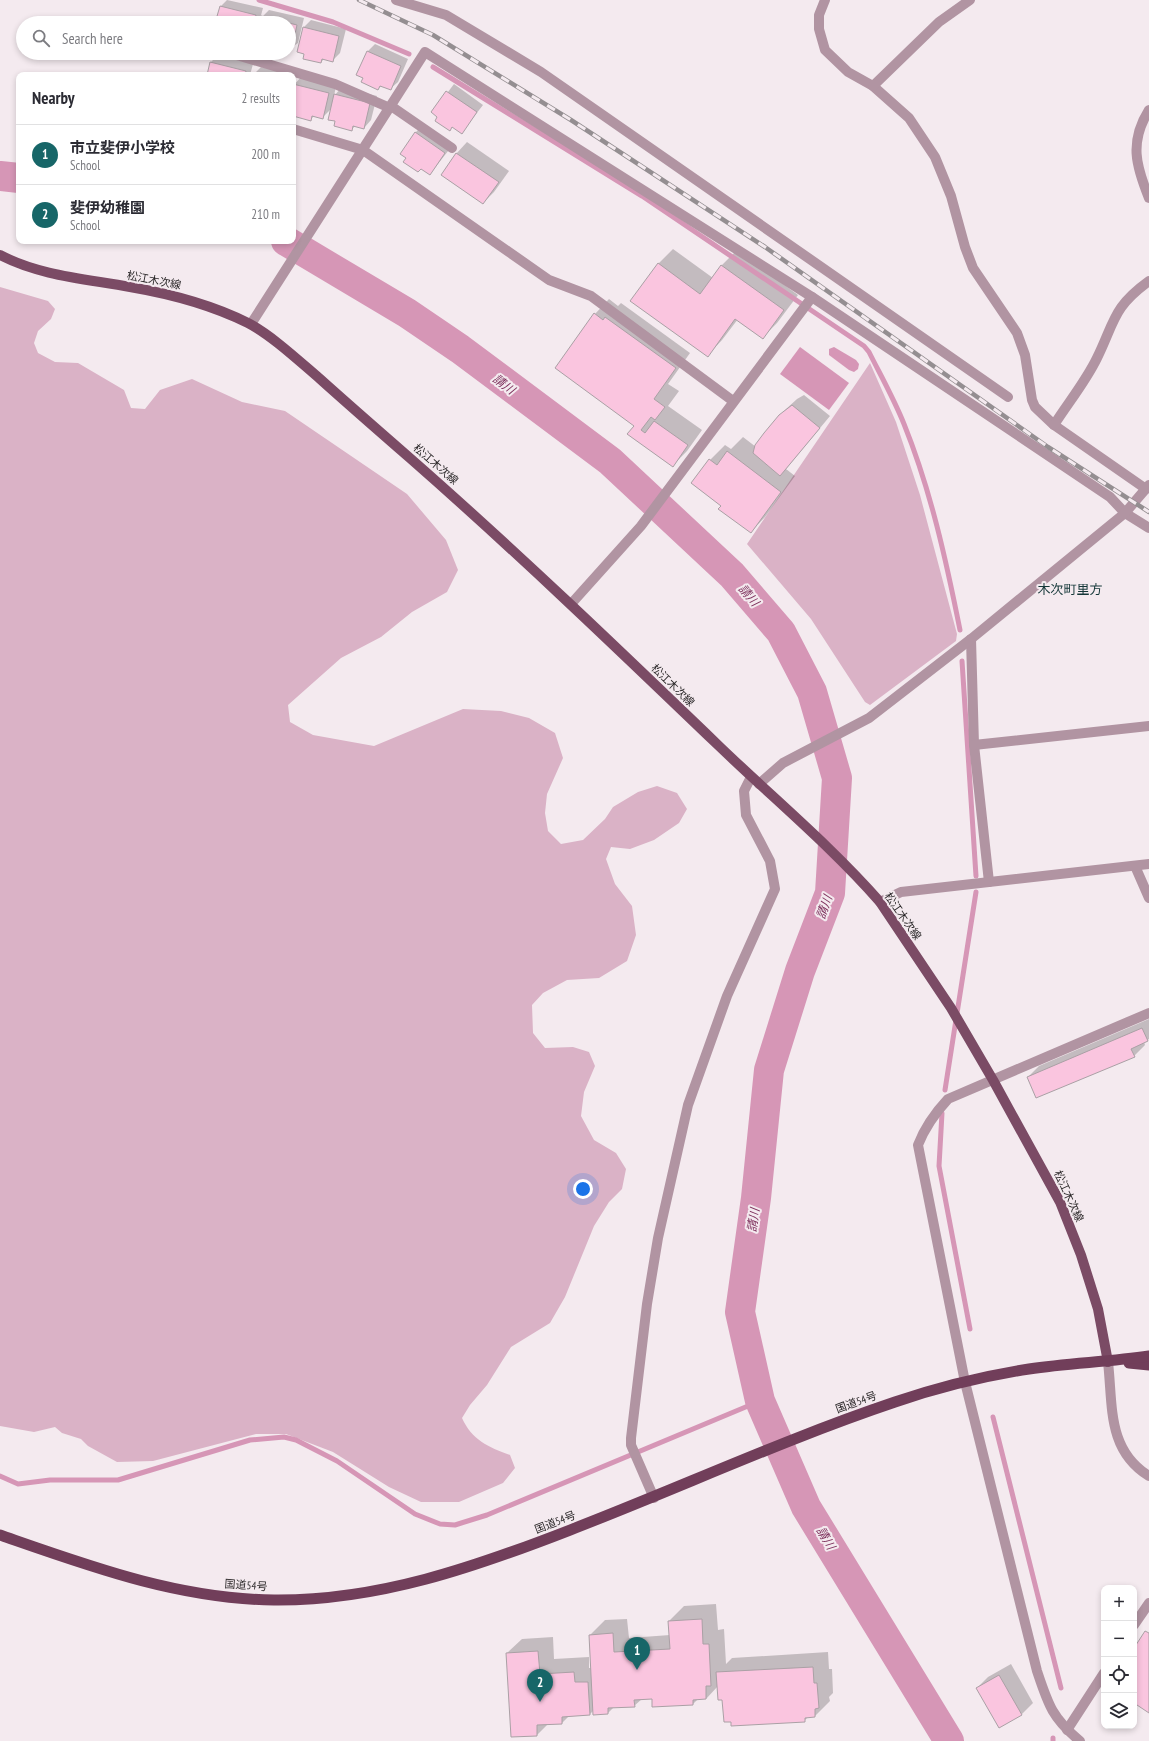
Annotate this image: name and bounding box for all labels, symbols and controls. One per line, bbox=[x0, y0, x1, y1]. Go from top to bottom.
search box bbox=[16, 16, 296, 60]
icon: search bbox=[30, 27, 52, 49]
text: Search here bbox=[62, 29, 123, 48]
text: Nearby bbox=[32, 87, 75, 109]
text: 2 results bbox=[241, 90, 280, 107]
text: 市立斐伊小学校 bbox=[70, 138, 175, 157]
text: 1 bbox=[42, 146, 48, 163]
text: 200 m bbox=[251, 146, 280, 163]
text: School bbox=[70, 157, 100, 174]
text: 斐伊幼稚園 bbox=[70, 198, 145, 217]
text: 2 bbox=[42, 206, 48, 223]
text: 210 m bbox=[251, 206, 280, 223]
text: School bbox=[70, 217, 100, 234]
street label: 松江木次線 bbox=[126, 268, 182, 292]
water label: 請川 bbox=[490, 371, 520, 398]
street label: 松江木次線 bbox=[411, 441, 461, 487]
water label: 請川 bbox=[735, 581, 764, 610]
district label: 木次町里方 bbox=[1037, 581, 1103, 598]
street label: 松江木次線 bbox=[648, 661, 698, 709]
street label: 松江木次線 bbox=[881, 889, 925, 943]
water label: 請川 bbox=[813, 891, 836, 921]
street label: 松江木次線 bbox=[1051, 1168, 1087, 1224]
your location bbox=[573, 1179, 593, 1199]
water label: 請川 bbox=[744, 1205, 762, 1233]
street label: 国道54号 bbox=[833, 1388, 879, 1416]
street label: 国道54号 bbox=[532, 1508, 578, 1536]
water label: 請川 bbox=[813, 1524, 840, 1554]
street label: 国道54号 bbox=[224, 1577, 268, 1593]
map controls bbox=[1101, 1585, 1137, 1729]
button: + bbox=[1101, 1585, 1137, 1621]
button: − bbox=[1101, 1621, 1137, 1657]
pin: 1 bbox=[624, 1637, 650, 1670]
button: locate bbox=[1101, 1657, 1137, 1693]
pin: 2 bbox=[527, 1669, 553, 1702]
button: layers bbox=[1101, 1693, 1137, 1729]

